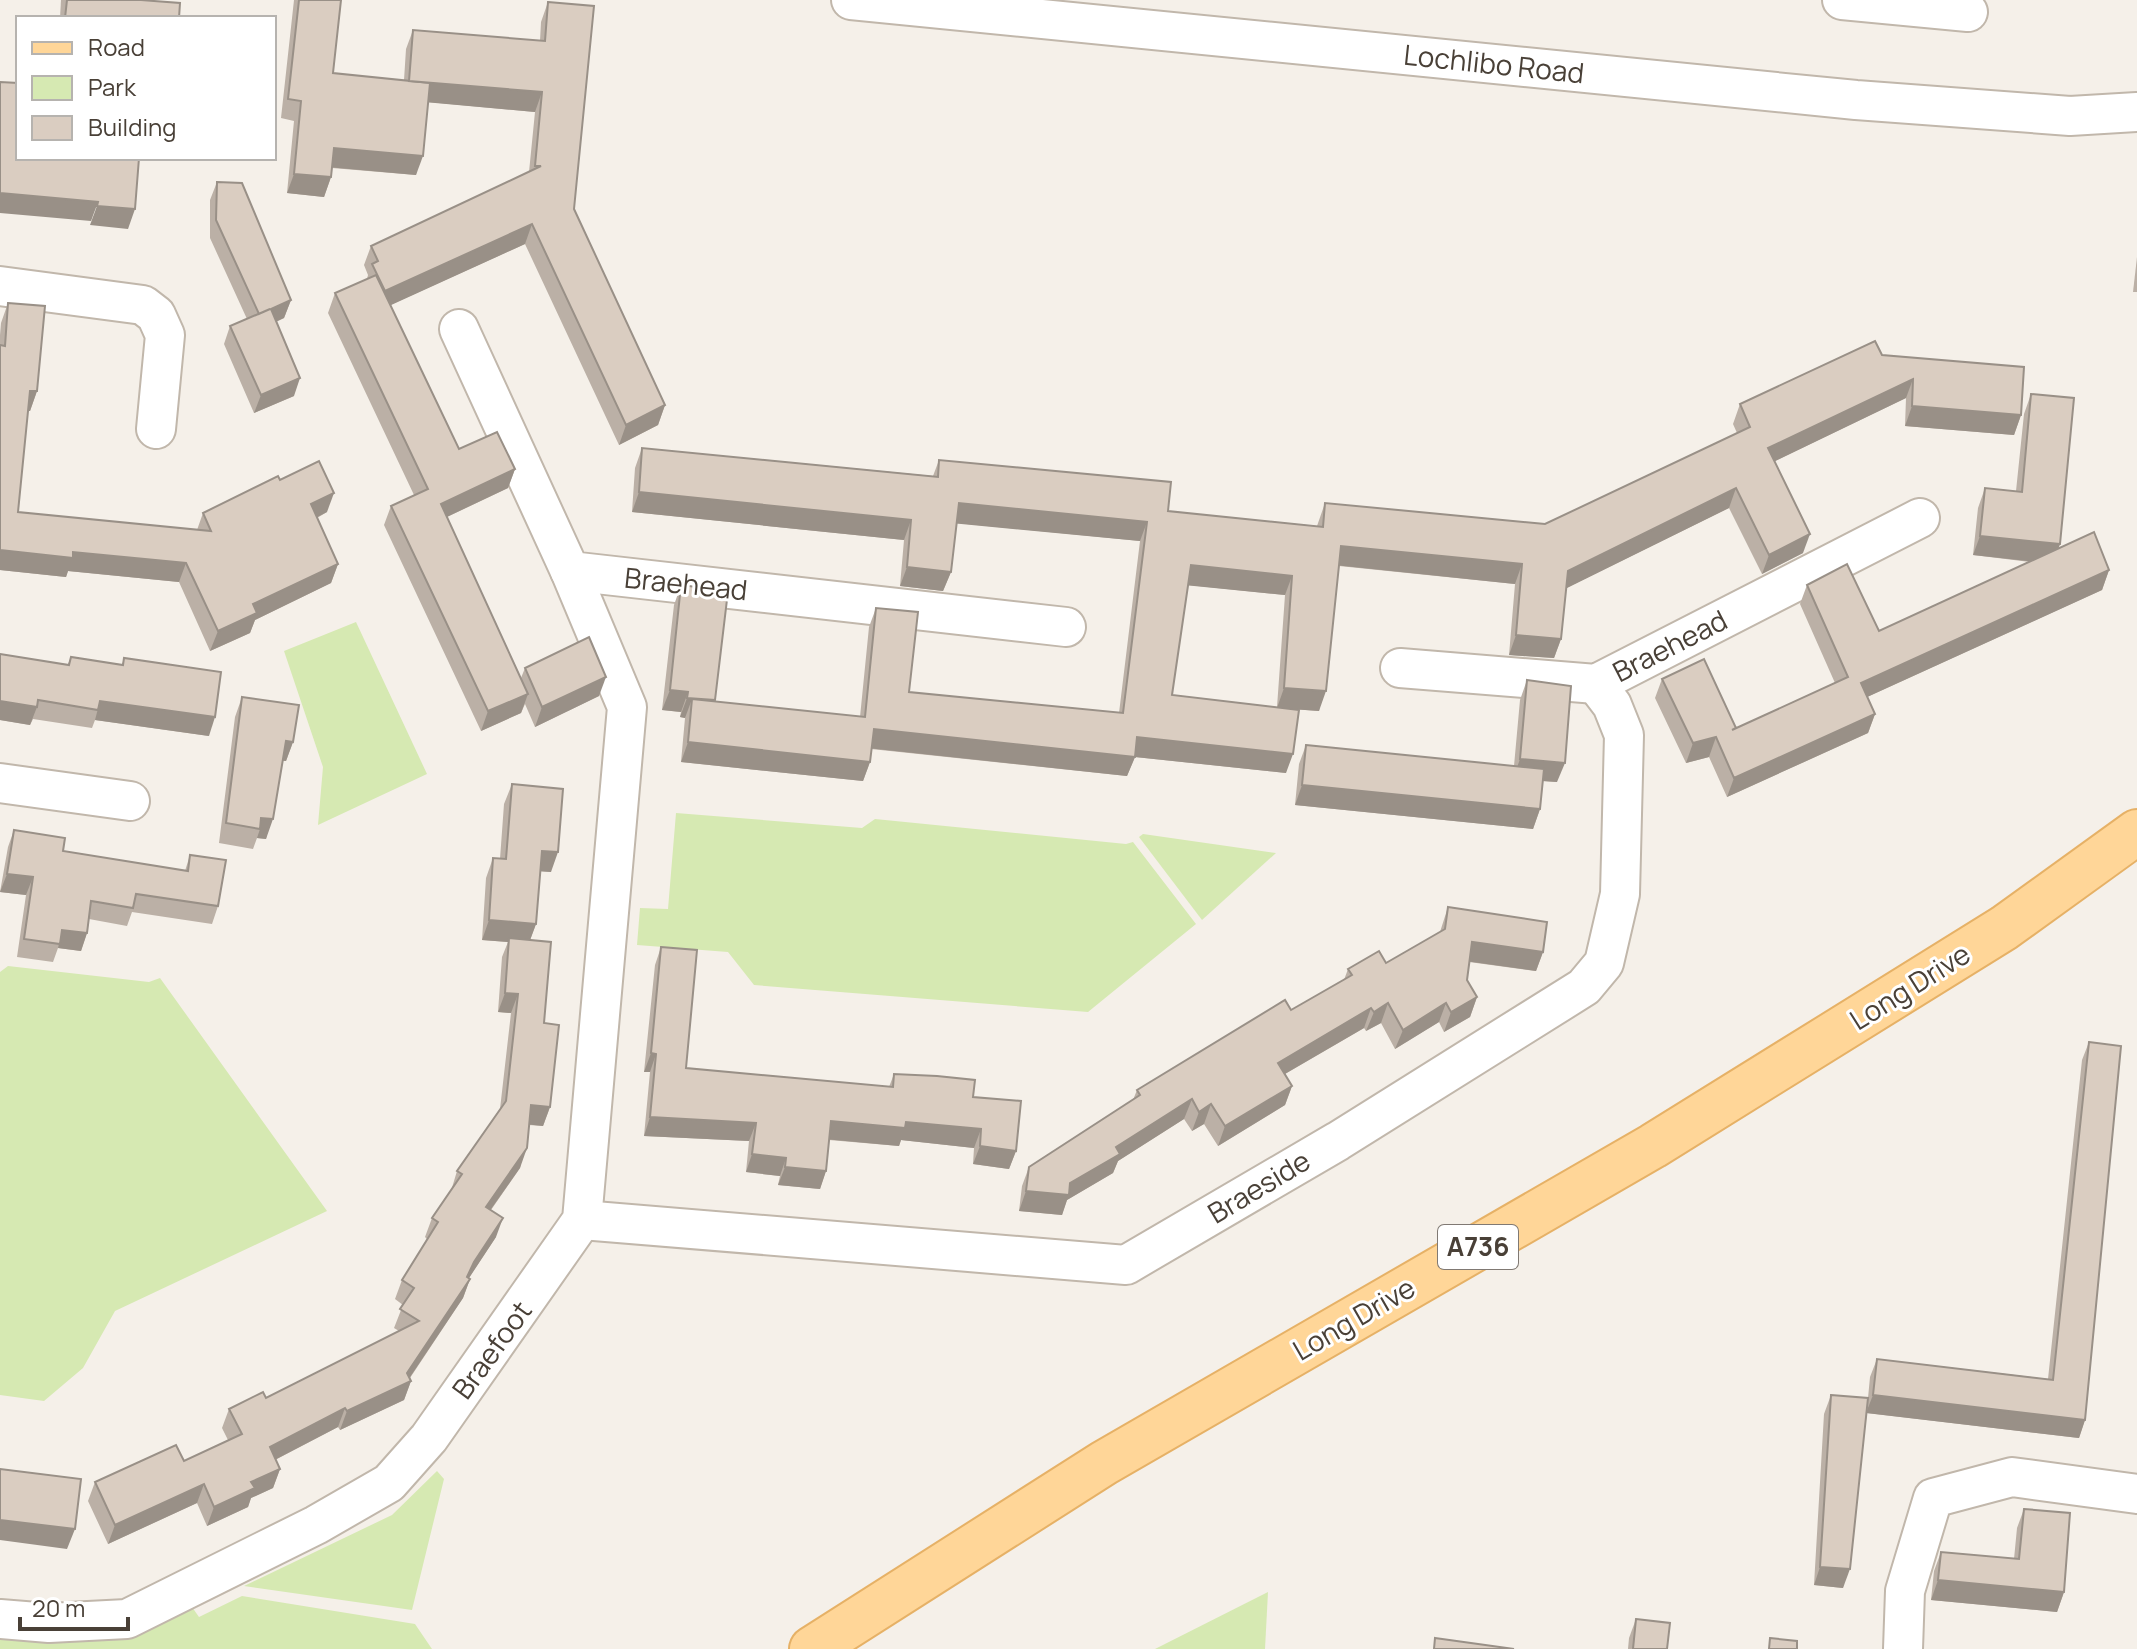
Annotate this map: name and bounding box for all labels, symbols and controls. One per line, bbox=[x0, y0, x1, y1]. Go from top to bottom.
legend bbox=[16, 16, 276, 160]
text: Road bbox=[88, 30, 145, 63]
street label: Lochlibo Road bbox=[1402, 35, 1586, 91]
text: Park bbox=[88, 70, 137, 103]
text: Building bbox=[88, 110, 176, 143]
street label: Braehead bbox=[623, 558, 749, 608]
street label: Braehead bbox=[1606, 600, 1733, 690]
street label: Long Drive bbox=[1842, 934, 1977, 1038]
street label: Braeside bbox=[1200, 1141, 1317, 1231]
road number: A736 bbox=[1438, 1225, 1518, 1269]
street label: Long Drive bbox=[1285, 1268, 1422, 1368]
street label: Braefoot bbox=[443, 1293, 540, 1406]
scale bar bbox=[20, 1581, 128, 1631]
text: 20 m bbox=[32, 1591, 85, 1624]

